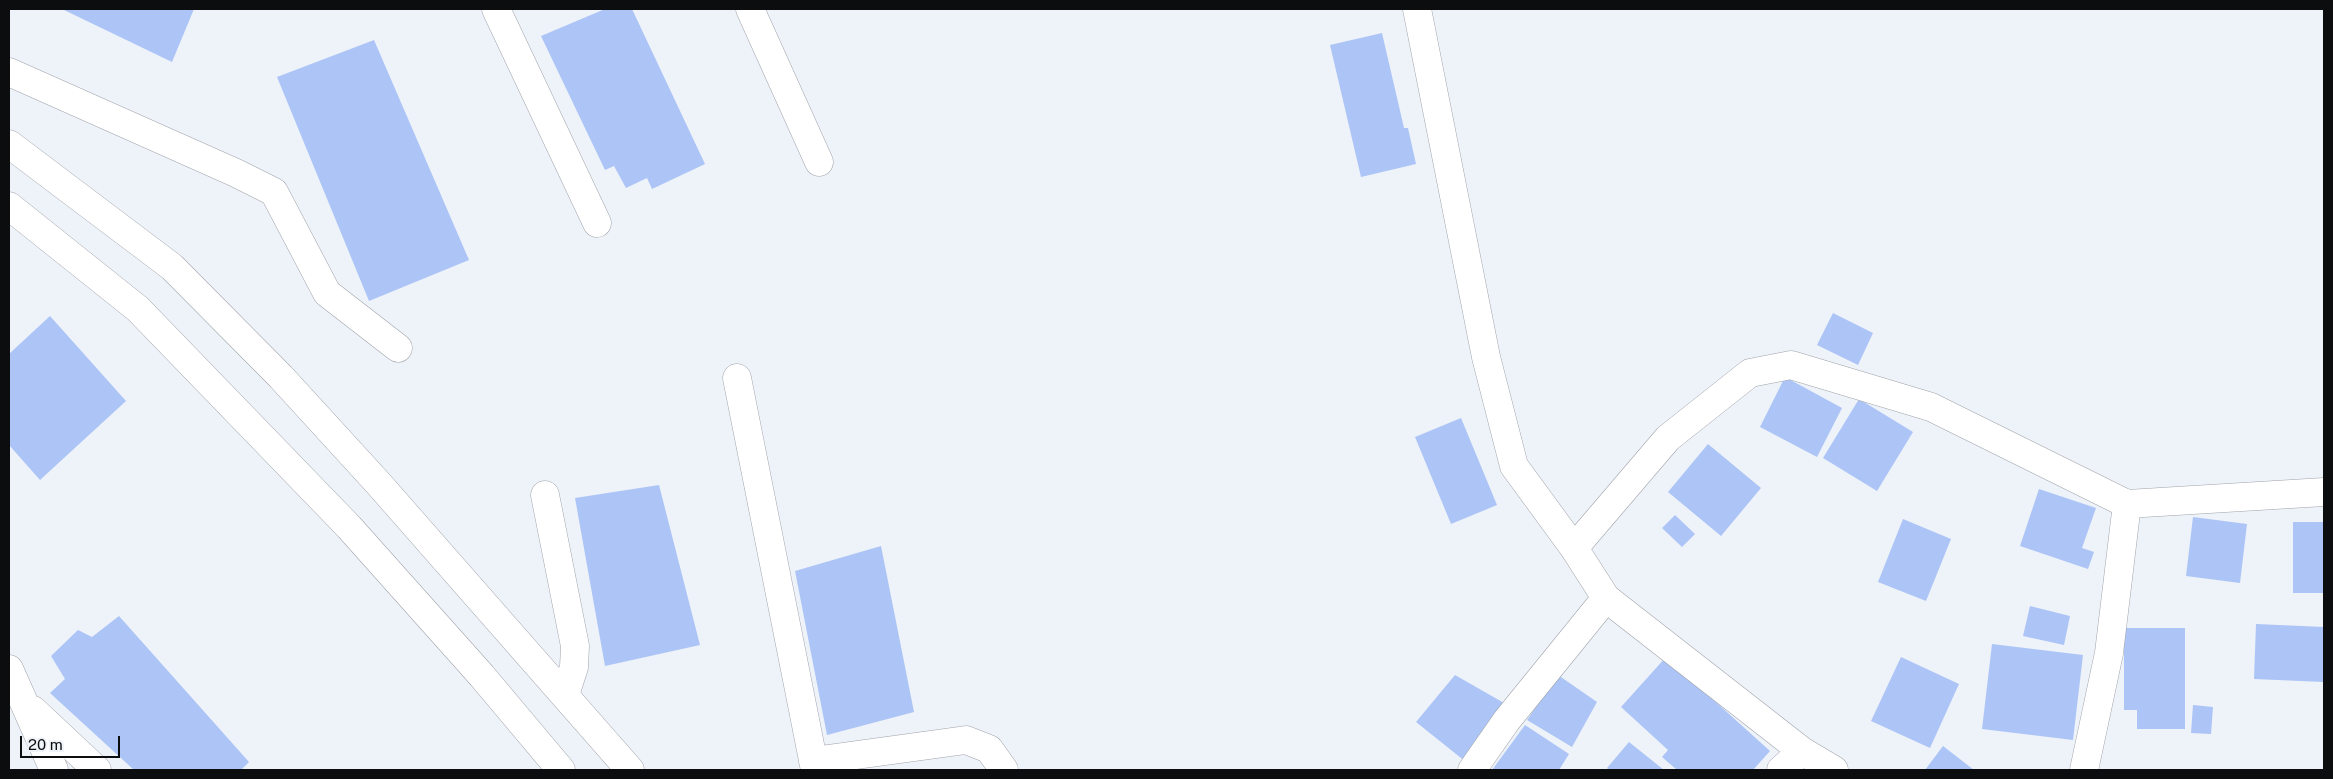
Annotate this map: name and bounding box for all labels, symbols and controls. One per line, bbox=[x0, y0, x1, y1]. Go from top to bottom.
scale bar bbox=[22, 726, 122, 758]
text: 20 m bbox=[28, 736, 63, 753]

